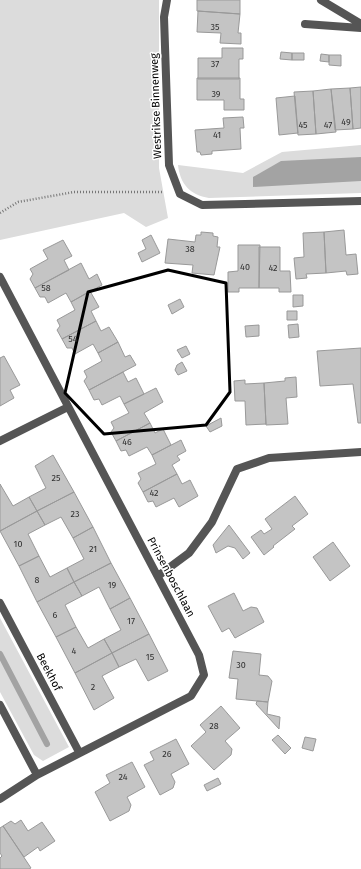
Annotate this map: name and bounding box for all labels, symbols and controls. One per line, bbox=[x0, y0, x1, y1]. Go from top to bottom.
house number: 35 bbox=[210, 22, 220, 32]
street label: Westrikse Binnenweg bbox=[148, 53, 164, 159]
house number: 37 bbox=[211, 59, 219, 69]
house number: 39 bbox=[211, 89, 221, 99]
house number: 49 bbox=[341, 117, 351, 127]
house number: 45 bbox=[298, 120, 308, 130]
house number: 47 bbox=[324, 120, 332, 130]
house number: 41 bbox=[213, 130, 221, 140]
house number: 38 bbox=[185, 244, 195, 254]
house number: 40 bbox=[240, 262, 250, 272]
house number: 42 bbox=[268, 263, 278, 273]
house number: 58 bbox=[41, 283, 51, 293]
house number: 54 bbox=[68, 334, 78, 344]
house number: 46 bbox=[122, 437, 132, 447]
house number: 25 bbox=[52, 473, 61, 483]
house number: 42 bbox=[149, 488, 159, 498]
house number: 23 bbox=[71, 509, 79, 519]
street label: Prinsenboschlaan bbox=[144, 535, 198, 619]
house number: 10 bbox=[14, 539, 22, 549]
house number: 21 bbox=[89, 544, 97, 554]
house number: 8 bbox=[35, 575, 40, 585]
house number: 19 bbox=[108, 580, 117, 590]
house number: 6 bbox=[53, 610, 58, 620]
house number: 17 bbox=[127, 616, 135, 626]
house number: 4 bbox=[72, 646, 77, 656]
street label: Beekhof bbox=[34, 651, 65, 694]
house number: 15 bbox=[146, 652, 155, 662]
house number: 30 bbox=[236, 660, 246, 670]
house number: 2 bbox=[91, 682, 95, 692]
house number: 28 bbox=[209, 721, 219, 731]
house number: 26 bbox=[162, 749, 172, 759]
house number: 24 bbox=[118, 772, 128, 782]

